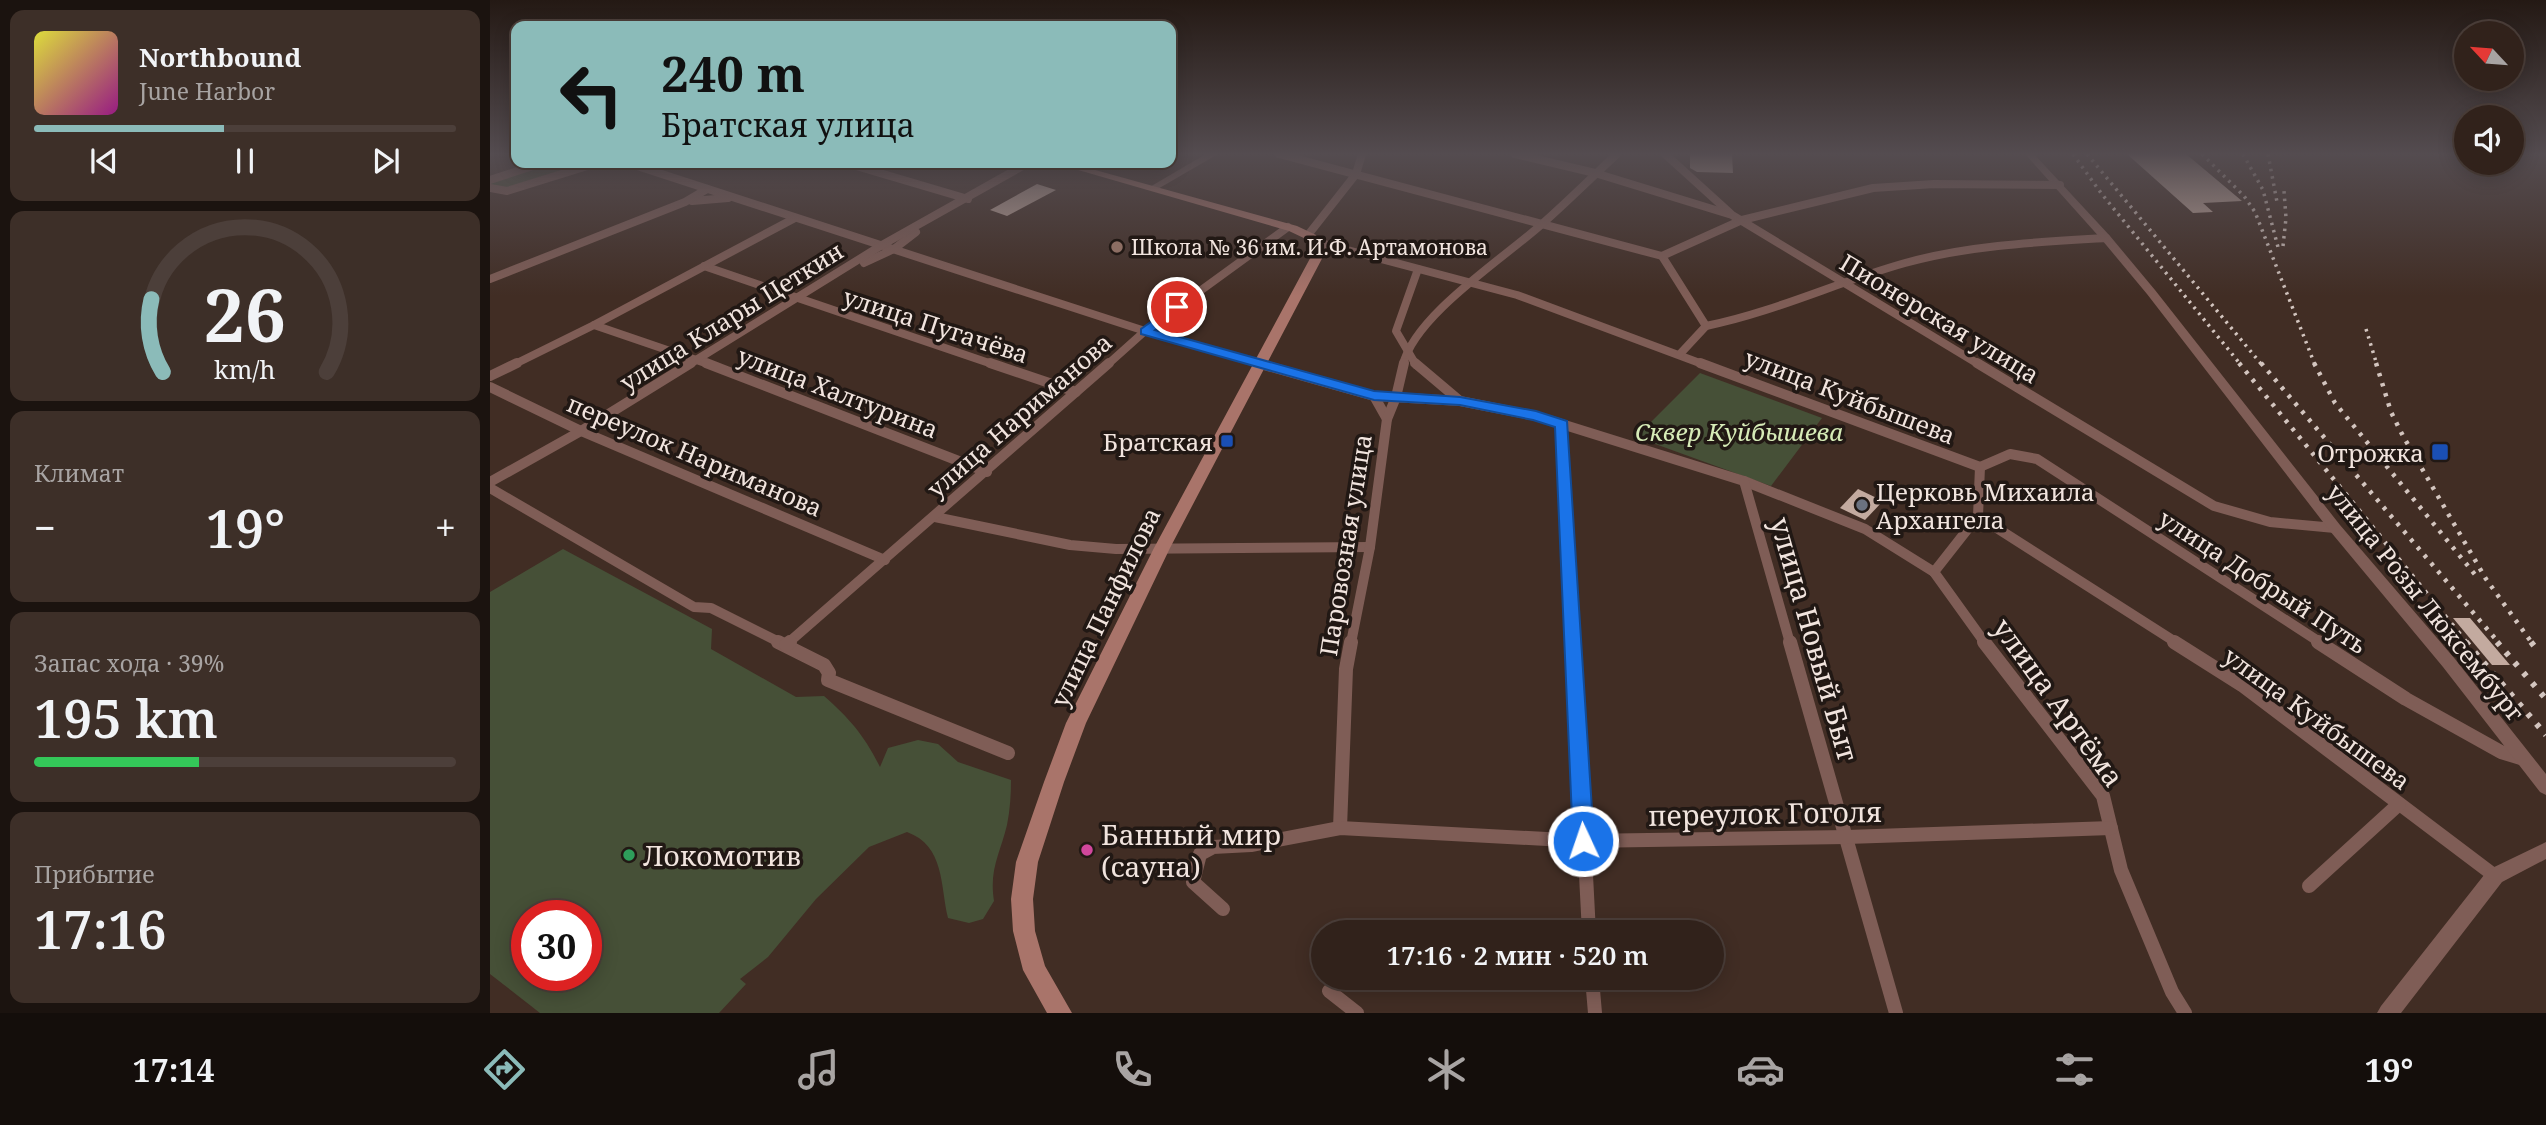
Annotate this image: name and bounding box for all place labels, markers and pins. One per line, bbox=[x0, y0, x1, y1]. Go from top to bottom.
place label: Школа № 36 им. И.Ф. Артамонова bbox=[1131, 233, 1488, 261]
marker: Школа № 36 им. И.Ф. Артамонова bbox=[1109, 239, 1125, 255]
pin bbox=[1147, 277, 1207, 337]
place label: Братская bbox=[1103, 425, 1213, 458]
marker: Братская bbox=[1219, 433, 1235, 449]
place label: Отрожка bbox=[2317, 436, 2424, 469]
marker: Отрожка bbox=[2430, 442, 2450, 462]
place label: Церковь Михаила Архангела bbox=[1876, 475, 2095, 536]
marker: Церковь Михаила Архангела bbox=[1854, 497, 1870, 513]
place label: Банный мир (сауна) bbox=[1101, 815, 1281, 885]
place label: Локомотив bbox=[643, 836, 801, 874]
marker: Банный мир (сауна) bbox=[1079, 842, 1095, 858]
marker: Локомотив bbox=[621, 847, 637, 863]

